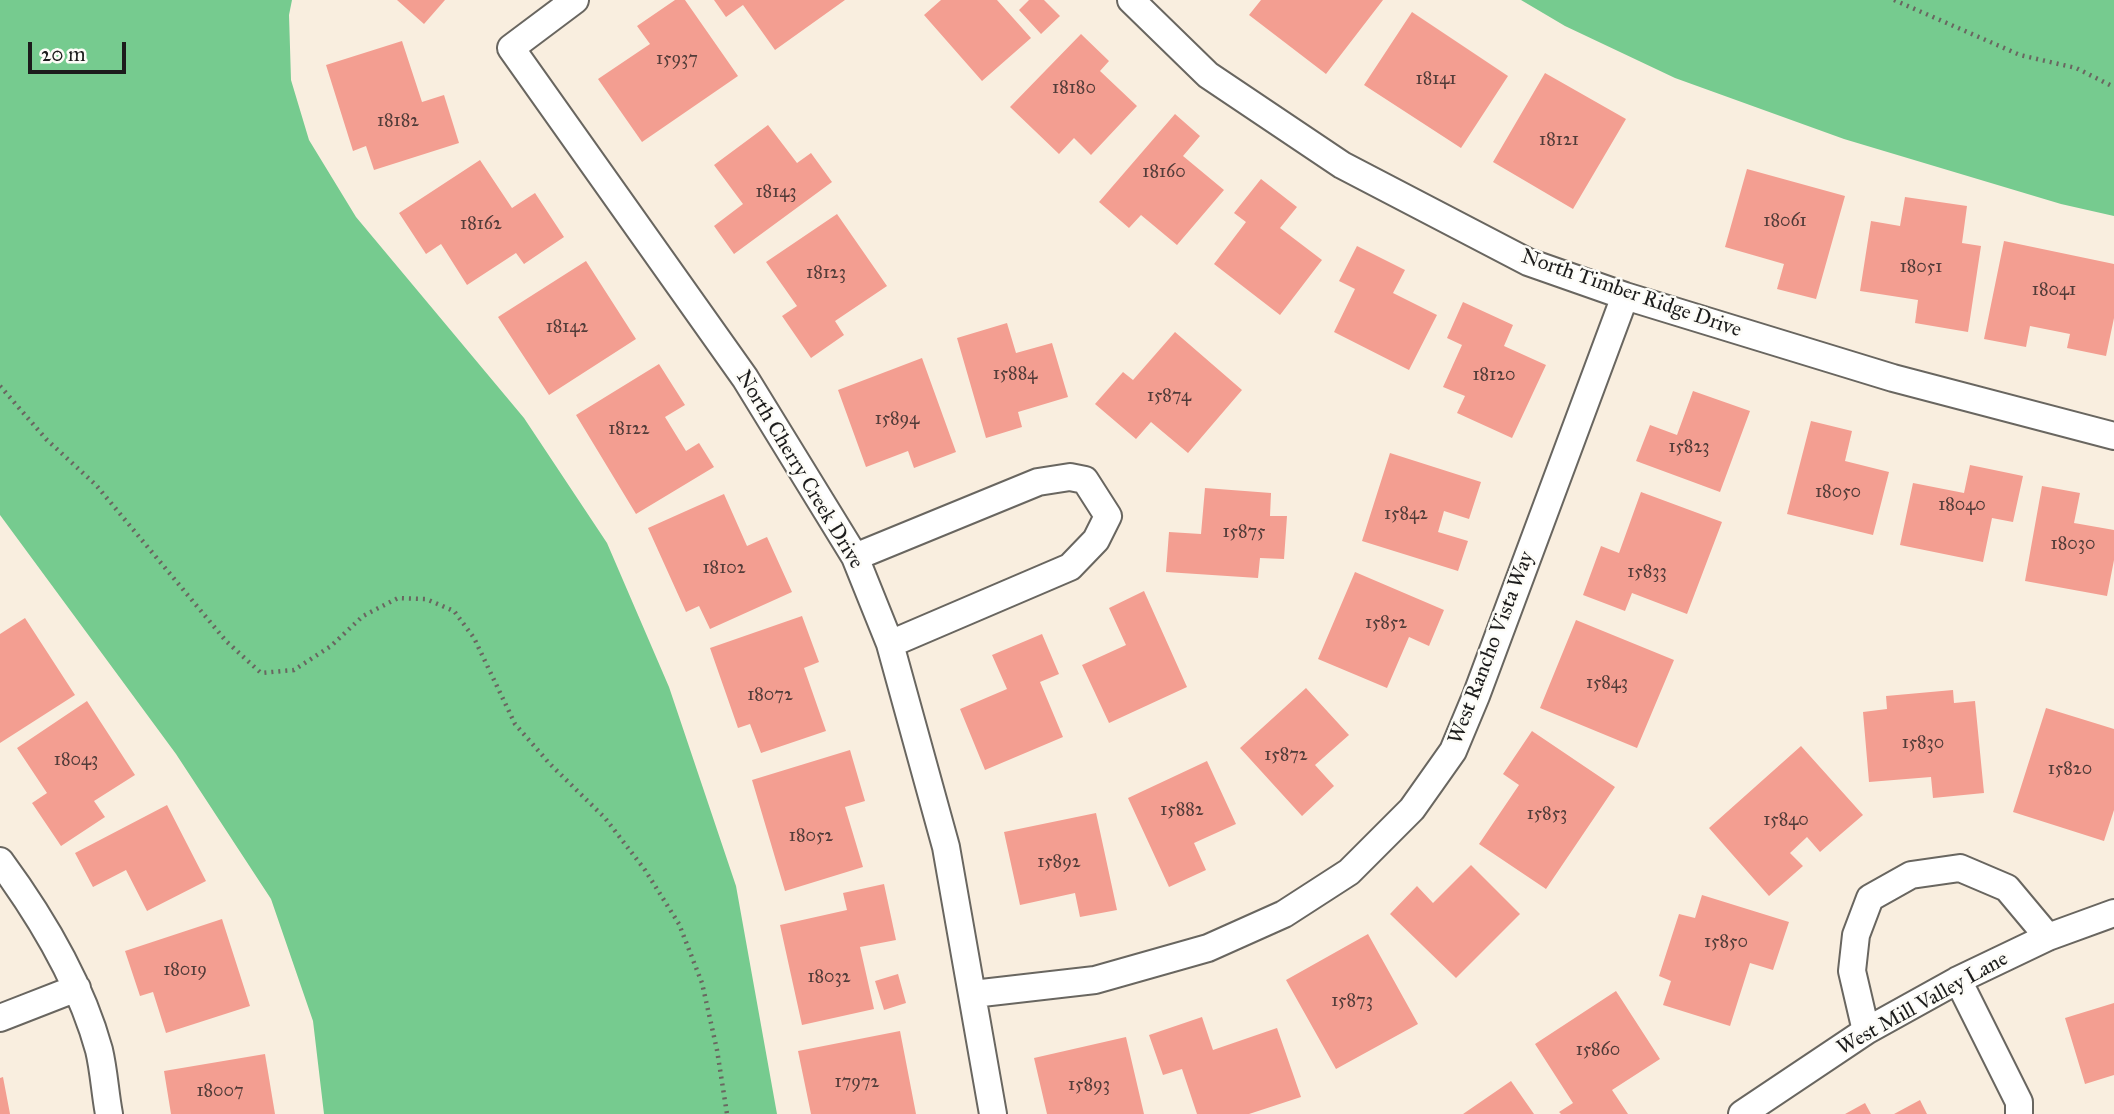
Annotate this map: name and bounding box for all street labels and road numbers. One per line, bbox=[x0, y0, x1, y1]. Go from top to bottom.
street label: North Timber Ridge Drive bbox=[1518, 244, 1744, 344]
street label: North Cherry Creek Drive bbox=[730, 366, 868, 574]
street label: West Rancho Vista Way bbox=[1444, 548, 1540, 748]
street label: West Mill Valley Lane bbox=[1833, 947, 2013, 1061]

